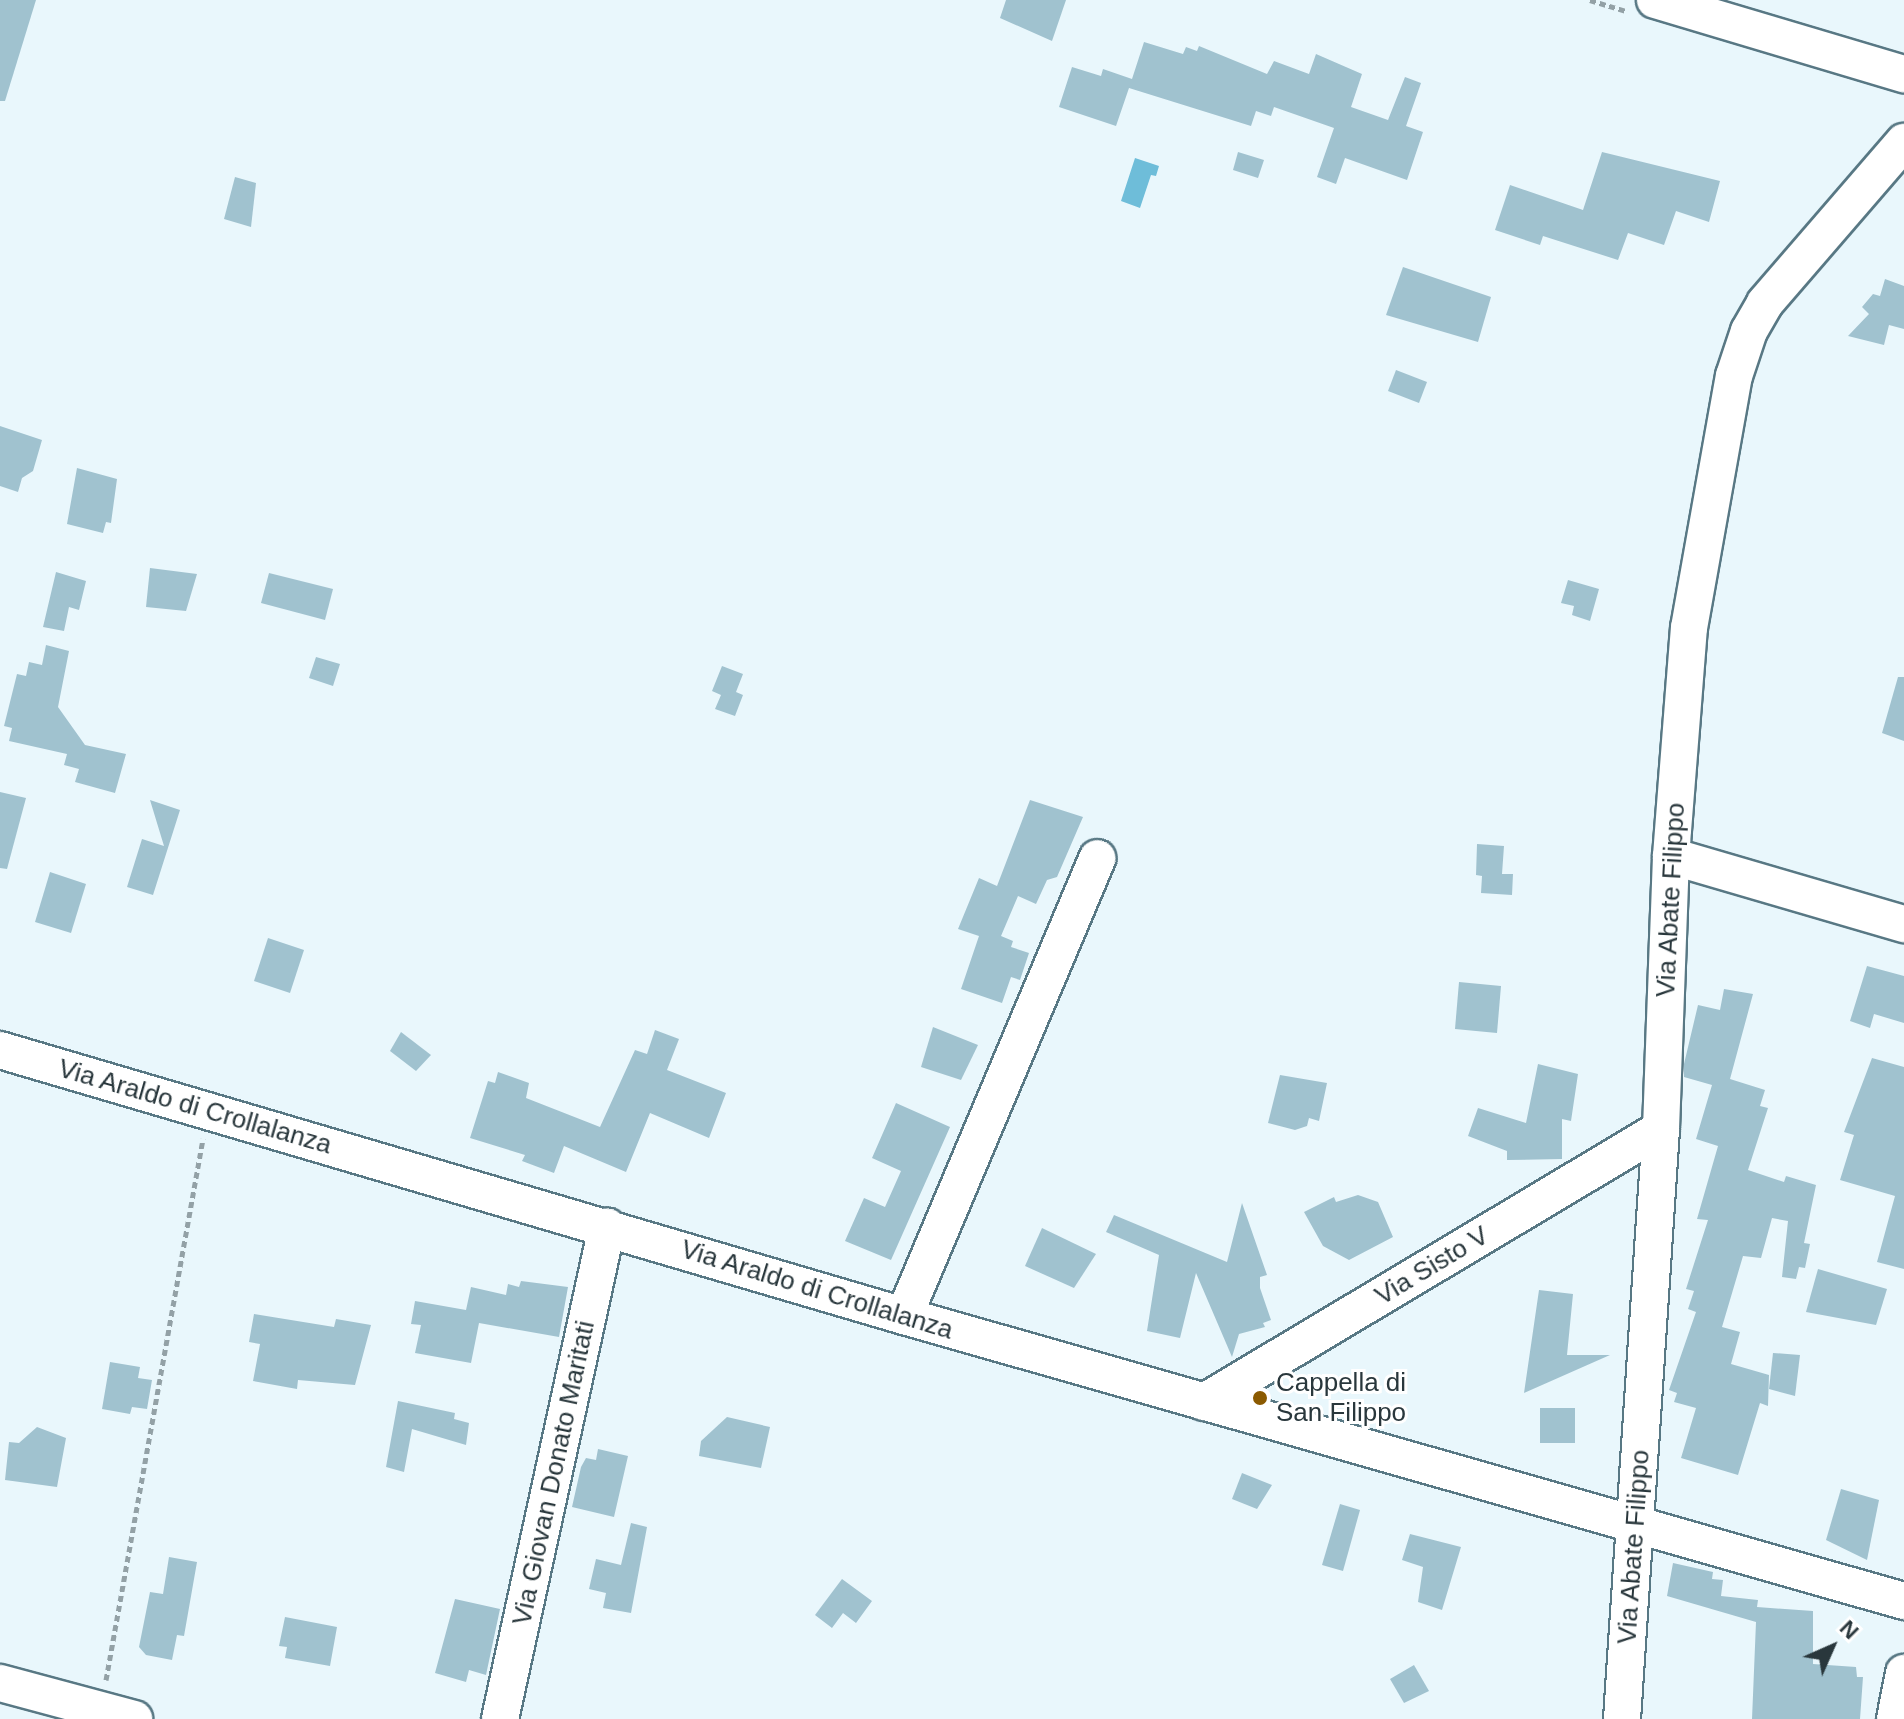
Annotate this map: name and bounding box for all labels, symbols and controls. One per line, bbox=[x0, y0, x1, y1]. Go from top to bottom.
street label: Via Abate Filippo bbox=[1650, 801, 1692, 999]
street label: Via Araldo di Crollalanza bbox=[54, 1053, 336, 1161]
street label: Via Sisto V bbox=[1370, 1220, 1494, 1312]
street label: Via Araldo di Crollalanza bbox=[677, 1234, 957, 1346]
street label: Via Giovan Donato Maritati bbox=[506, 1318, 602, 1628]
place label: Cappella di San Filippo bbox=[1276, 1367, 1406, 1428]
marker: Cappella di San Filippo bbox=[1251, 1389, 1269, 1407]
street label: Via Abate Filippo bbox=[1612, 1448, 1656, 1646]
north arrow bbox=[1792, 1607, 1872, 1687]
text: N bbox=[1835, 1615, 1864, 1644]

